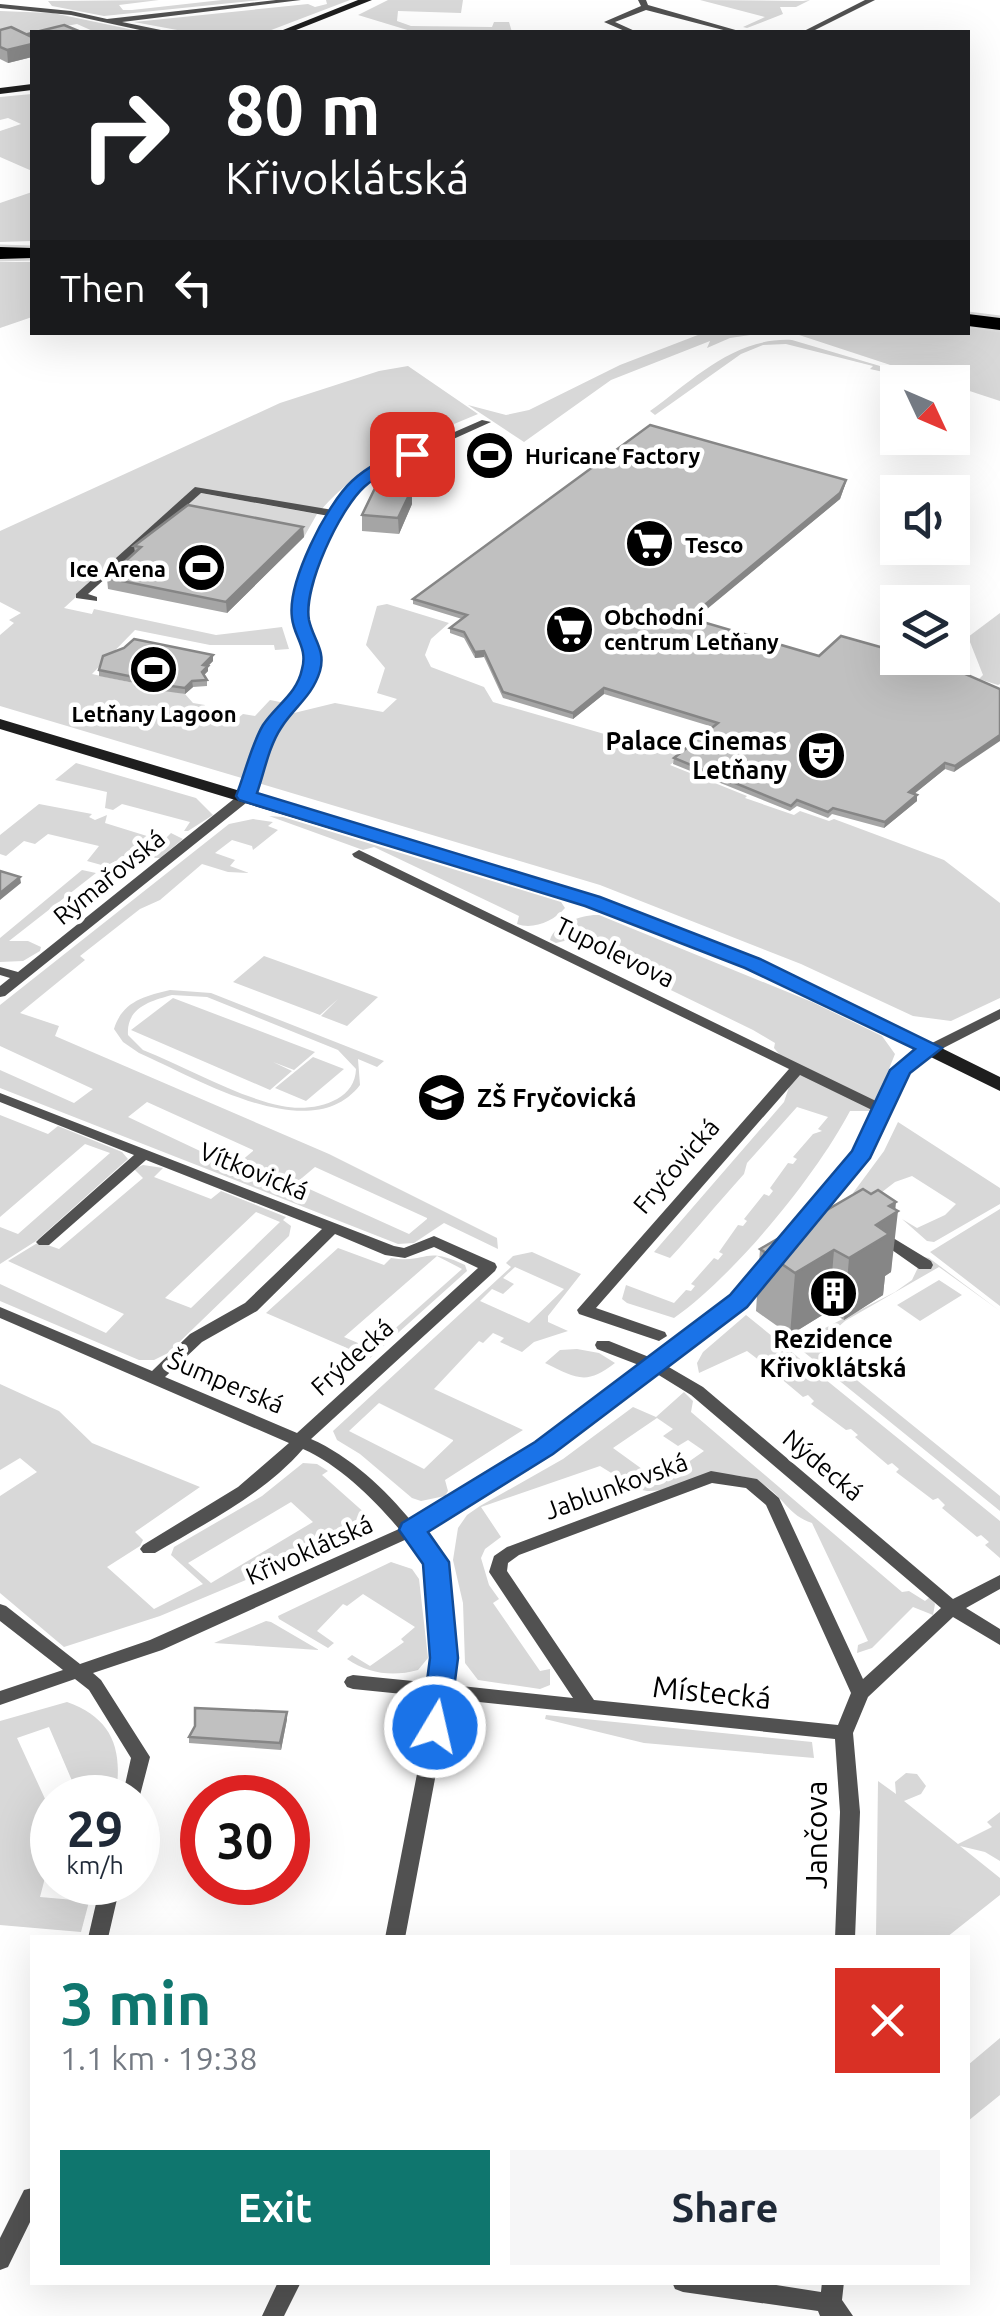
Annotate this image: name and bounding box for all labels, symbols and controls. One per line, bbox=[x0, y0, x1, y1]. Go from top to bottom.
icon: right bbox=[60, 70, 190, 200]
text: 80 m bbox=[225, 70, 381, 148]
text: Křivoklátská bbox=[225, 152, 469, 203]
icon: left bbox=[166, 260, 221, 315]
text: Then bbox=[60, 267, 146, 309]
north arrow bbox=[880, 365, 970, 455]
map controls bbox=[880, 365, 970, 675]
pin bbox=[370, 412, 455, 497]
icon: arrive bbox=[385, 427, 440, 482]
sports icon: Huricane Factory bbox=[464, 429, 516, 481]
place label: Huricane Factory bbox=[525, 443, 701, 468]
button: sound bbox=[880, 475, 970, 565]
supermarket icon: Tesco bbox=[624, 518, 676, 570]
place label: Tesco bbox=[685, 532, 743, 557]
sports icon: Ice Arena bbox=[175, 542, 227, 594]
place label: Ice Arena bbox=[69, 556, 166, 581]
button: layers bbox=[880, 585, 970, 675]
supermarket icon: Obchodní centrum Letňany bbox=[543, 603, 595, 655]
place label: Obchodní centrum Letňany bbox=[604, 604, 779, 654]
sports icon: Letňany Lagoon bbox=[128, 643, 180, 695]
place label: Letňany Lagoon bbox=[71, 701, 237, 726]
place label: Palace Cinemas Letňany bbox=[606, 727, 787, 784]
theatre icon: Palace Cinemas Letňany bbox=[796, 729, 848, 781]
street label: Rýmařovská bbox=[48, 824, 170, 930]
street label: Tupolevova bbox=[551, 911, 679, 993]
school or university icon: ZŠ Fryčovická bbox=[416, 1072, 468, 1124]
place label: ZŠ Fryčovická bbox=[477, 1082, 636, 1112]
street label: Fryčovická bbox=[627, 1113, 725, 1219]
street label: Vítkovická bbox=[196, 1137, 312, 1205]
building icon: Rezidence Křivoklátská bbox=[807, 1267, 859, 1319]
street label: Frýdecká bbox=[305, 1313, 399, 1401]
place label: Rezidence Křivoklátská bbox=[759, 1325, 907, 1382]
street label: Šumperská bbox=[164, 1345, 288, 1419]
street label: Nýdecká bbox=[777, 1424, 869, 1506]
street label: Jablunkovská bbox=[541, 1447, 691, 1525]
street label: Křivoklátská bbox=[241, 1510, 377, 1590]
street label: Místecká bbox=[651, 1669, 773, 1715]
position arrow bbox=[383, 1675, 487, 1779]
speed limit sign: 30 bbox=[180, 1775, 310, 1905]
street label: Jančova bbox=[799, 1781, 833, 1889]
text: 29 bbox=[67, 1800, 123, 1856]
text: km/h bbox=[66, 1851, 124, 1879]
button: close bbox=[835, 1968, 940, 2073]
text: 3 min bbox=[60, 1969, 212, 2036]
text: 1.1 km · 19:38 bbox=[60, 2040, 258, 2076]
button: Exit bbox=[60, 2150, 490, 2265]
button: Share bbox=[510, 2150, 940, 2265]

